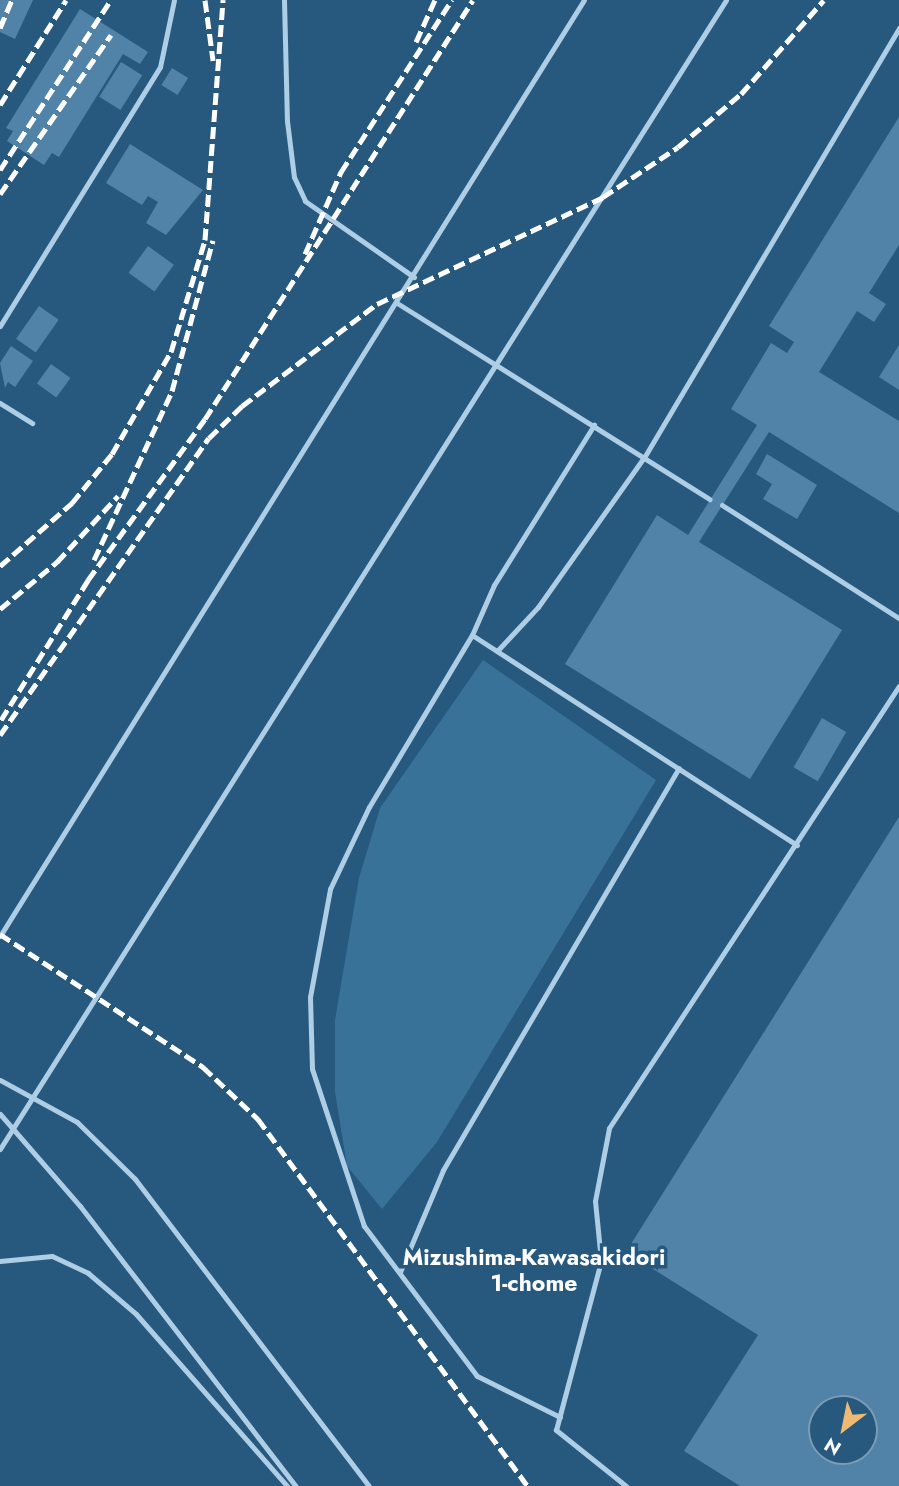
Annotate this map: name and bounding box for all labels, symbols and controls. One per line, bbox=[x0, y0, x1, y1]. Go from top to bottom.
district label: Mizushima-Kawasakidori 1-chome bbox=[403, 1243, 665, 1297]
north arrow bbox=[808, 1395, 878, 1465]
text: N bbox=[819, 1431, 846, 1462]

